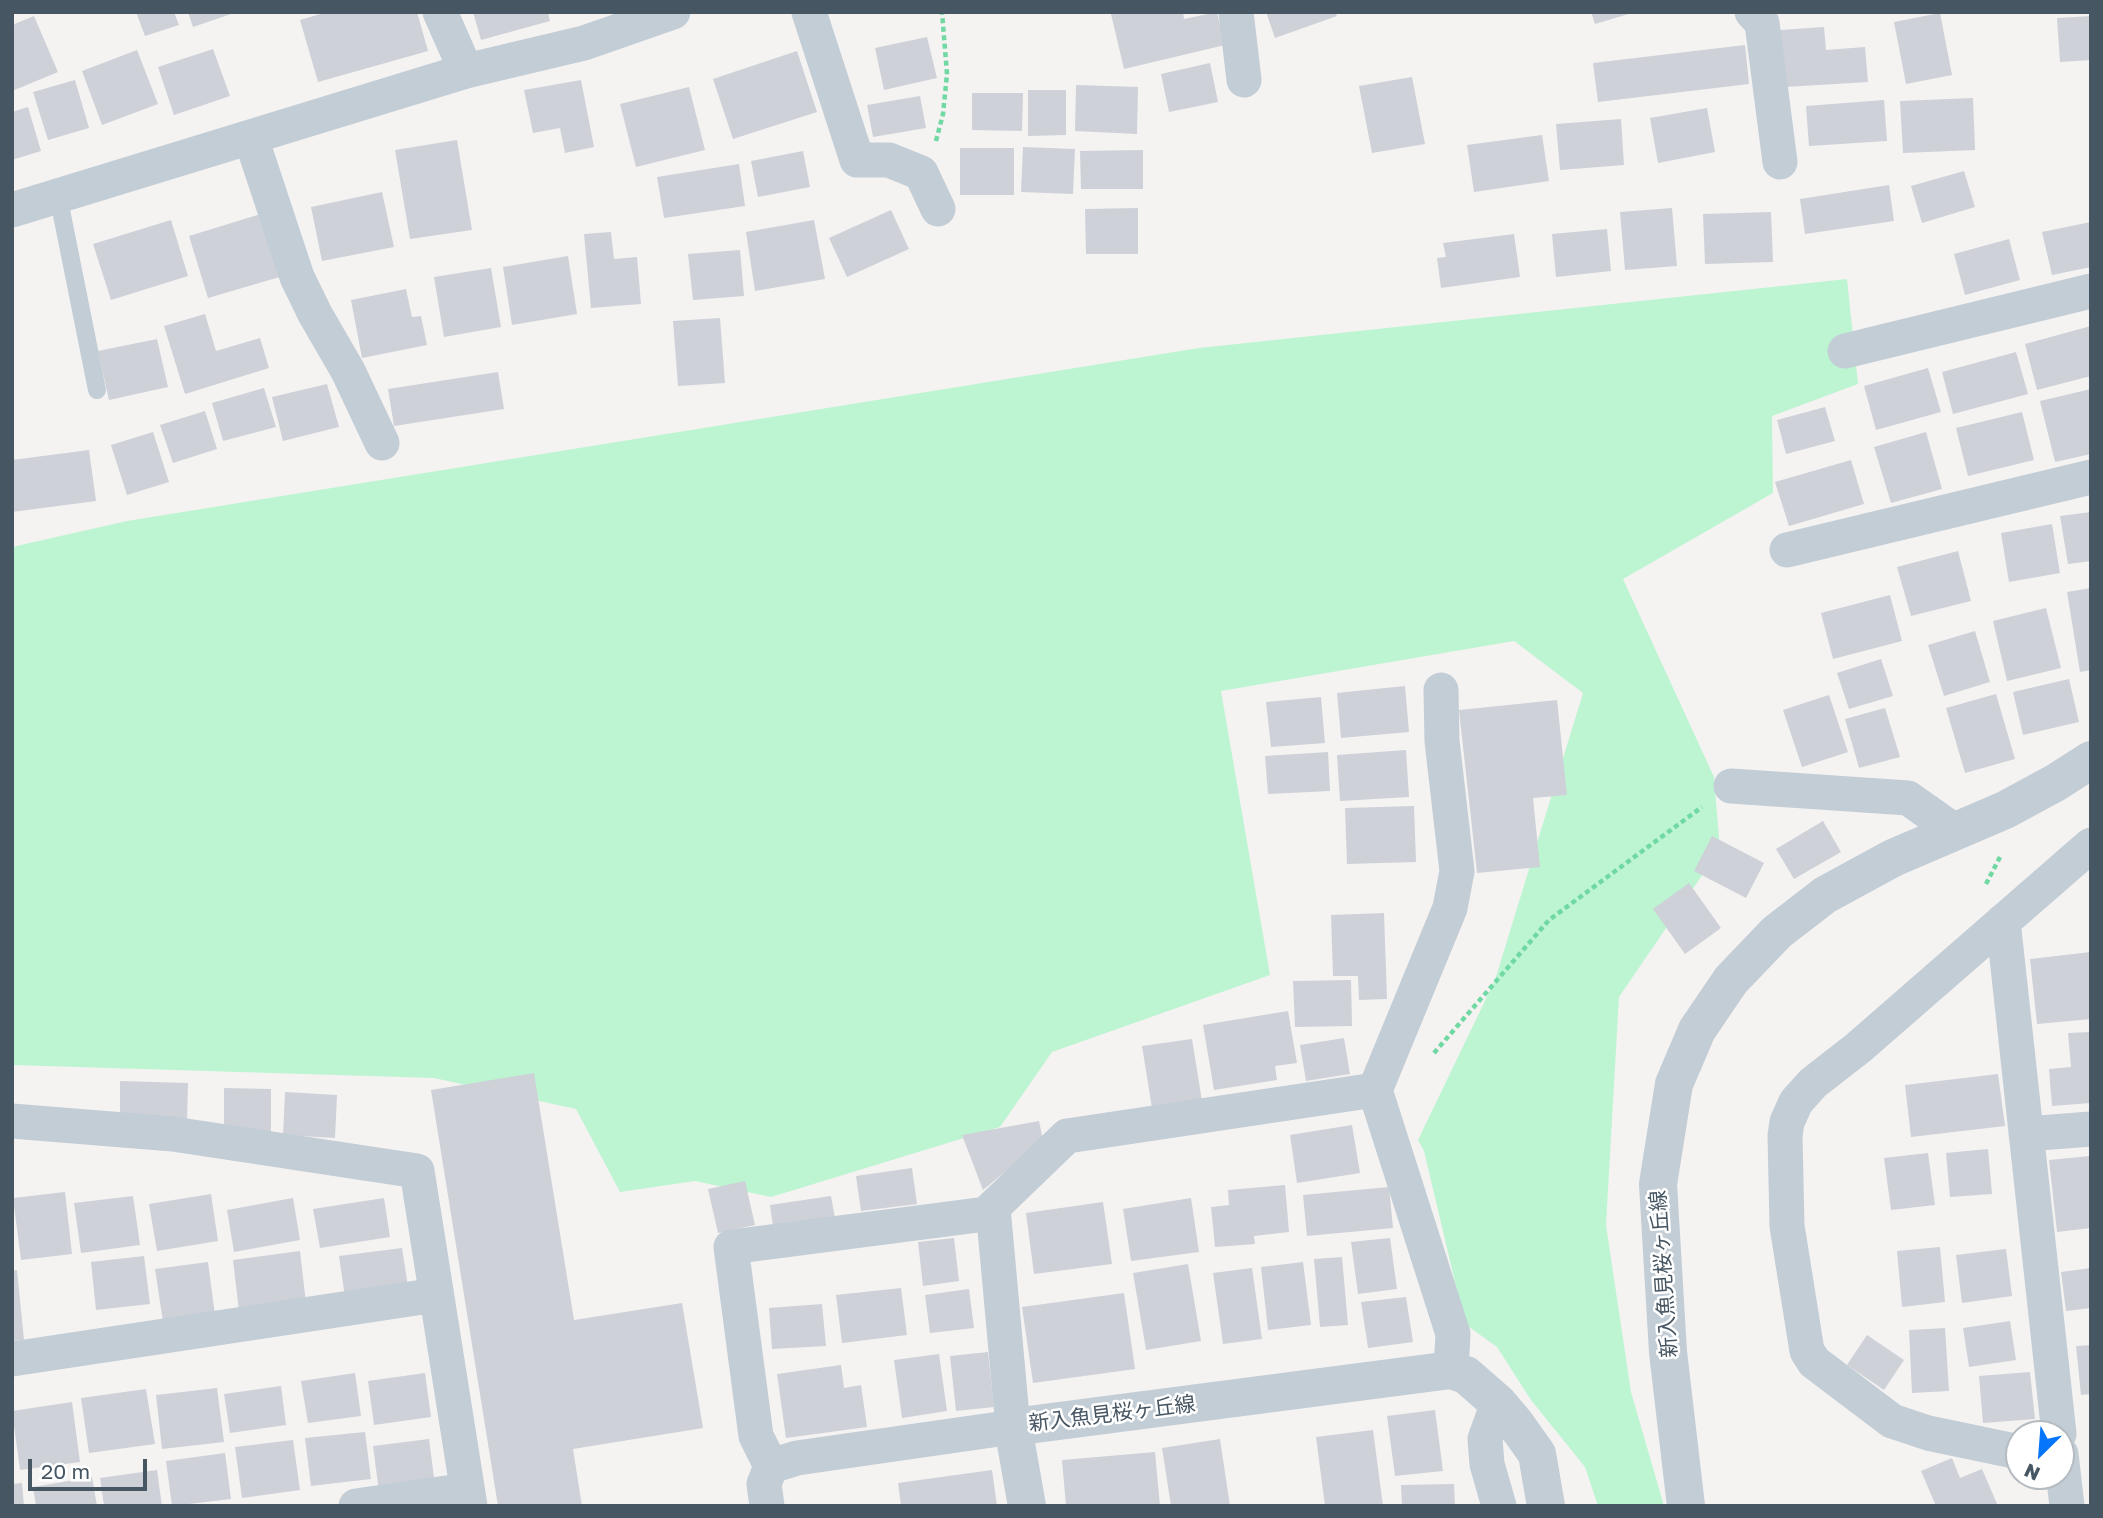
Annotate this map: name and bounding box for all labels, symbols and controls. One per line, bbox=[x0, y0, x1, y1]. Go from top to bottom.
street label: 新入魚見桜ヶ丘線 bbox=[1646, 1189, 1682, 1359]
street label: 新入魚見桜ヶ丘線 bbox=[1027, 1391, 1197, 1437]
north arrow bbox=[2005, 1420, 2075, 1490]
scale bar bbox=[32, 1444, 150, 1488]
text: 20 m bbox=[41, 1458, 90, 1484]
text: N bbox=[2020, 1459, 2043, 1486]

